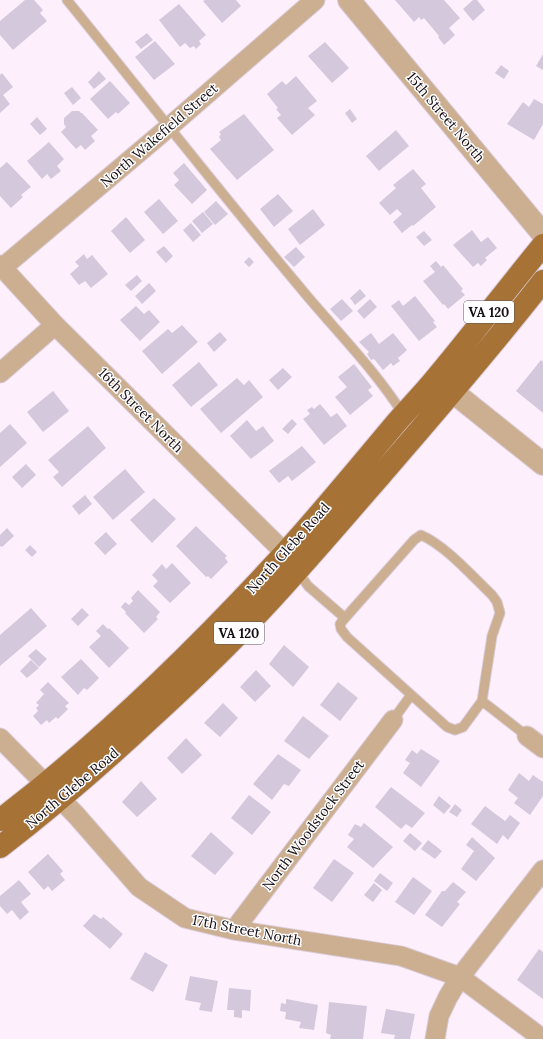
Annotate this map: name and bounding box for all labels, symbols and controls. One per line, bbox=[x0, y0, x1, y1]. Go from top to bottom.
street label: 15th Street North bbox=[403, 68, 489, 166]
street label: North Wakefield Street bbox=[97, 79, 222, 191]
road number: VA 120 bbox=[464, 301, 514, 323]
street label: 16th Street North bbox=[95, 364, 187, 456]
street label: North Glebe Road bbox=[242, 499, 334, 597]
road number: VA 120 bbox=[214, 622, 264, 644]
street label: North Glebe Road bbox=[22, 744, 122, 832]
street label: North Woodstock Street bbox=[258, 756, 368, 894]
street label: 17th Street North bbox=[191, 911, 303, 949]

